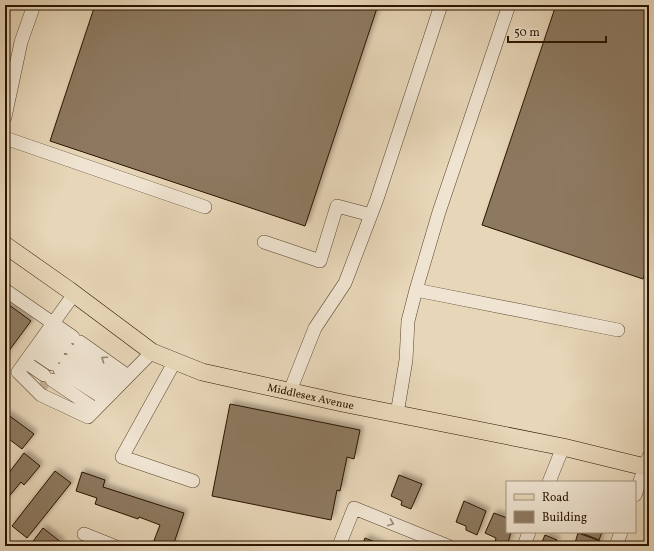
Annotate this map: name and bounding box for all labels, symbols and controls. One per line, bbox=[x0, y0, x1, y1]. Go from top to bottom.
scale bar bbox=[508, 18, 606, 44]
text: 50 m bbox=[514, 25, 540, 41]
one-way arrow bbox=[102, 357, 109, 364]
street label: Middlesex Avenue bbox=[266, 381, 355, 414]
legend bbox=[506, 481, 636, 533]
text: Road bbox=[542, 490, 569, 506]
text: Building bbox=[542, 510, 587, 526]
one-way arrow bbox=[387, 518, 394, 526]

